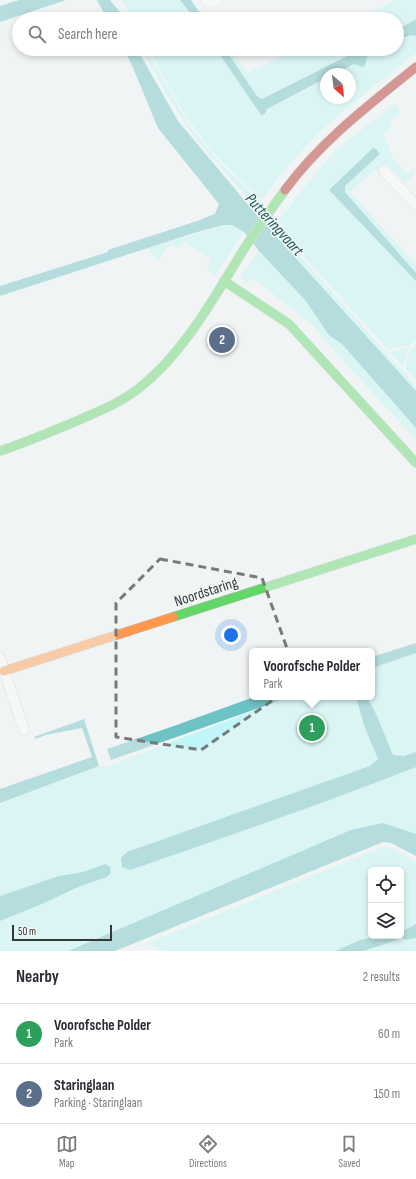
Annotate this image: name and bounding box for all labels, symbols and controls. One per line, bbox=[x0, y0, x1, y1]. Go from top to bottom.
search box bbox=[12, 12, 404, 56]
icon: search bbox=[26, 23, 48, 45]
text: Search here bbox=[58, 25, 118, 44]
north arrow bbox=[320, 68, 356, 104]
water label: Putteringvaart bbox=[241, 190, 308, 261]
pin: 2 bbox=[209, 325, 235, 355]
street label: Noordstaring bbox=[172, 573, 240, 611]
your location bbox=[221, 625, 241, 645]
popup bbox=[249, 648, 375, 700]
text: Voorofsche Polder bbox=[263, 657, 361, 676]
text: Park bbox=[263, 676, 283, 692]
pin: 1 bbox=[299, 713, 325, 743]
map controls bbox=[368, 867, 404, 939]
button: locate bbox=[368, 867, 404, 903]
button: layers bbox=[368, 903, 404, 939]
scale bar bbox=[12, 923, 112, 942]
text: 50 m bbox=[18, 925, 36, 938]
text: Nearby bbox=[16, 967, 59, 987]
text: 2 results bbox=[363, 969, 400, 985]
text: Voorofsche Polder bbox=[54, 1016, 151, 1035]
text: 1 bbox=[26, 1026, 32, 1042]
text: 60 m bbox=[378, 1026, 400, 1042]
text: Park bbox=[54, 1035, 73, 1051]
text: Staringlaan bbox=[54, 1076, 115, 1095]
text: 2 bbox=[26, 1086, 32, 1102]
text: 150 m bbox=[374, 1086, 400, 1102]
text: Parking · Staringlaan bbox=[54, 1095, 142, 1111]
tab: Map bbox=[56, 1133, 78, 1170]
tab: Directions bbox=[189, 1133, 227, 1170]
tab: Saved bbox=[338, 1133, 360, 1170]

